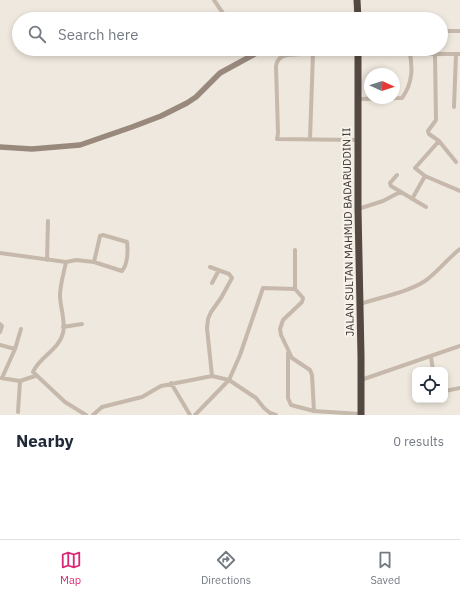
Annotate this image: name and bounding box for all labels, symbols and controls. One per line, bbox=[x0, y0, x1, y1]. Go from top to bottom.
search box bbox=[12, 12, 448, 56]
icon: search bbox=[26, 23, 48, 45]
text: Search here bbox=[58, 25, 138, 44]
north arrow bbox=[364, 68, 400, 104]
street label: JALAN SULTAN MAHMUD BADARUDDIN II bbox=[339, 128, 357, 336]
map controls bbox=[412, 367, 448, 403]
button: locate bbox=[412, 367, 448, 403]
text: Nearby bbox=[16, 430, 74, 452]
text: 0 results bbox=[393, 433, 444, 450]
tab: Map bbox=[60, 549, 82, 587]
tab: Directions bbox=[201, 549, 251, 587]
tab: Saved bbox=[370, 549, 400, 587]

